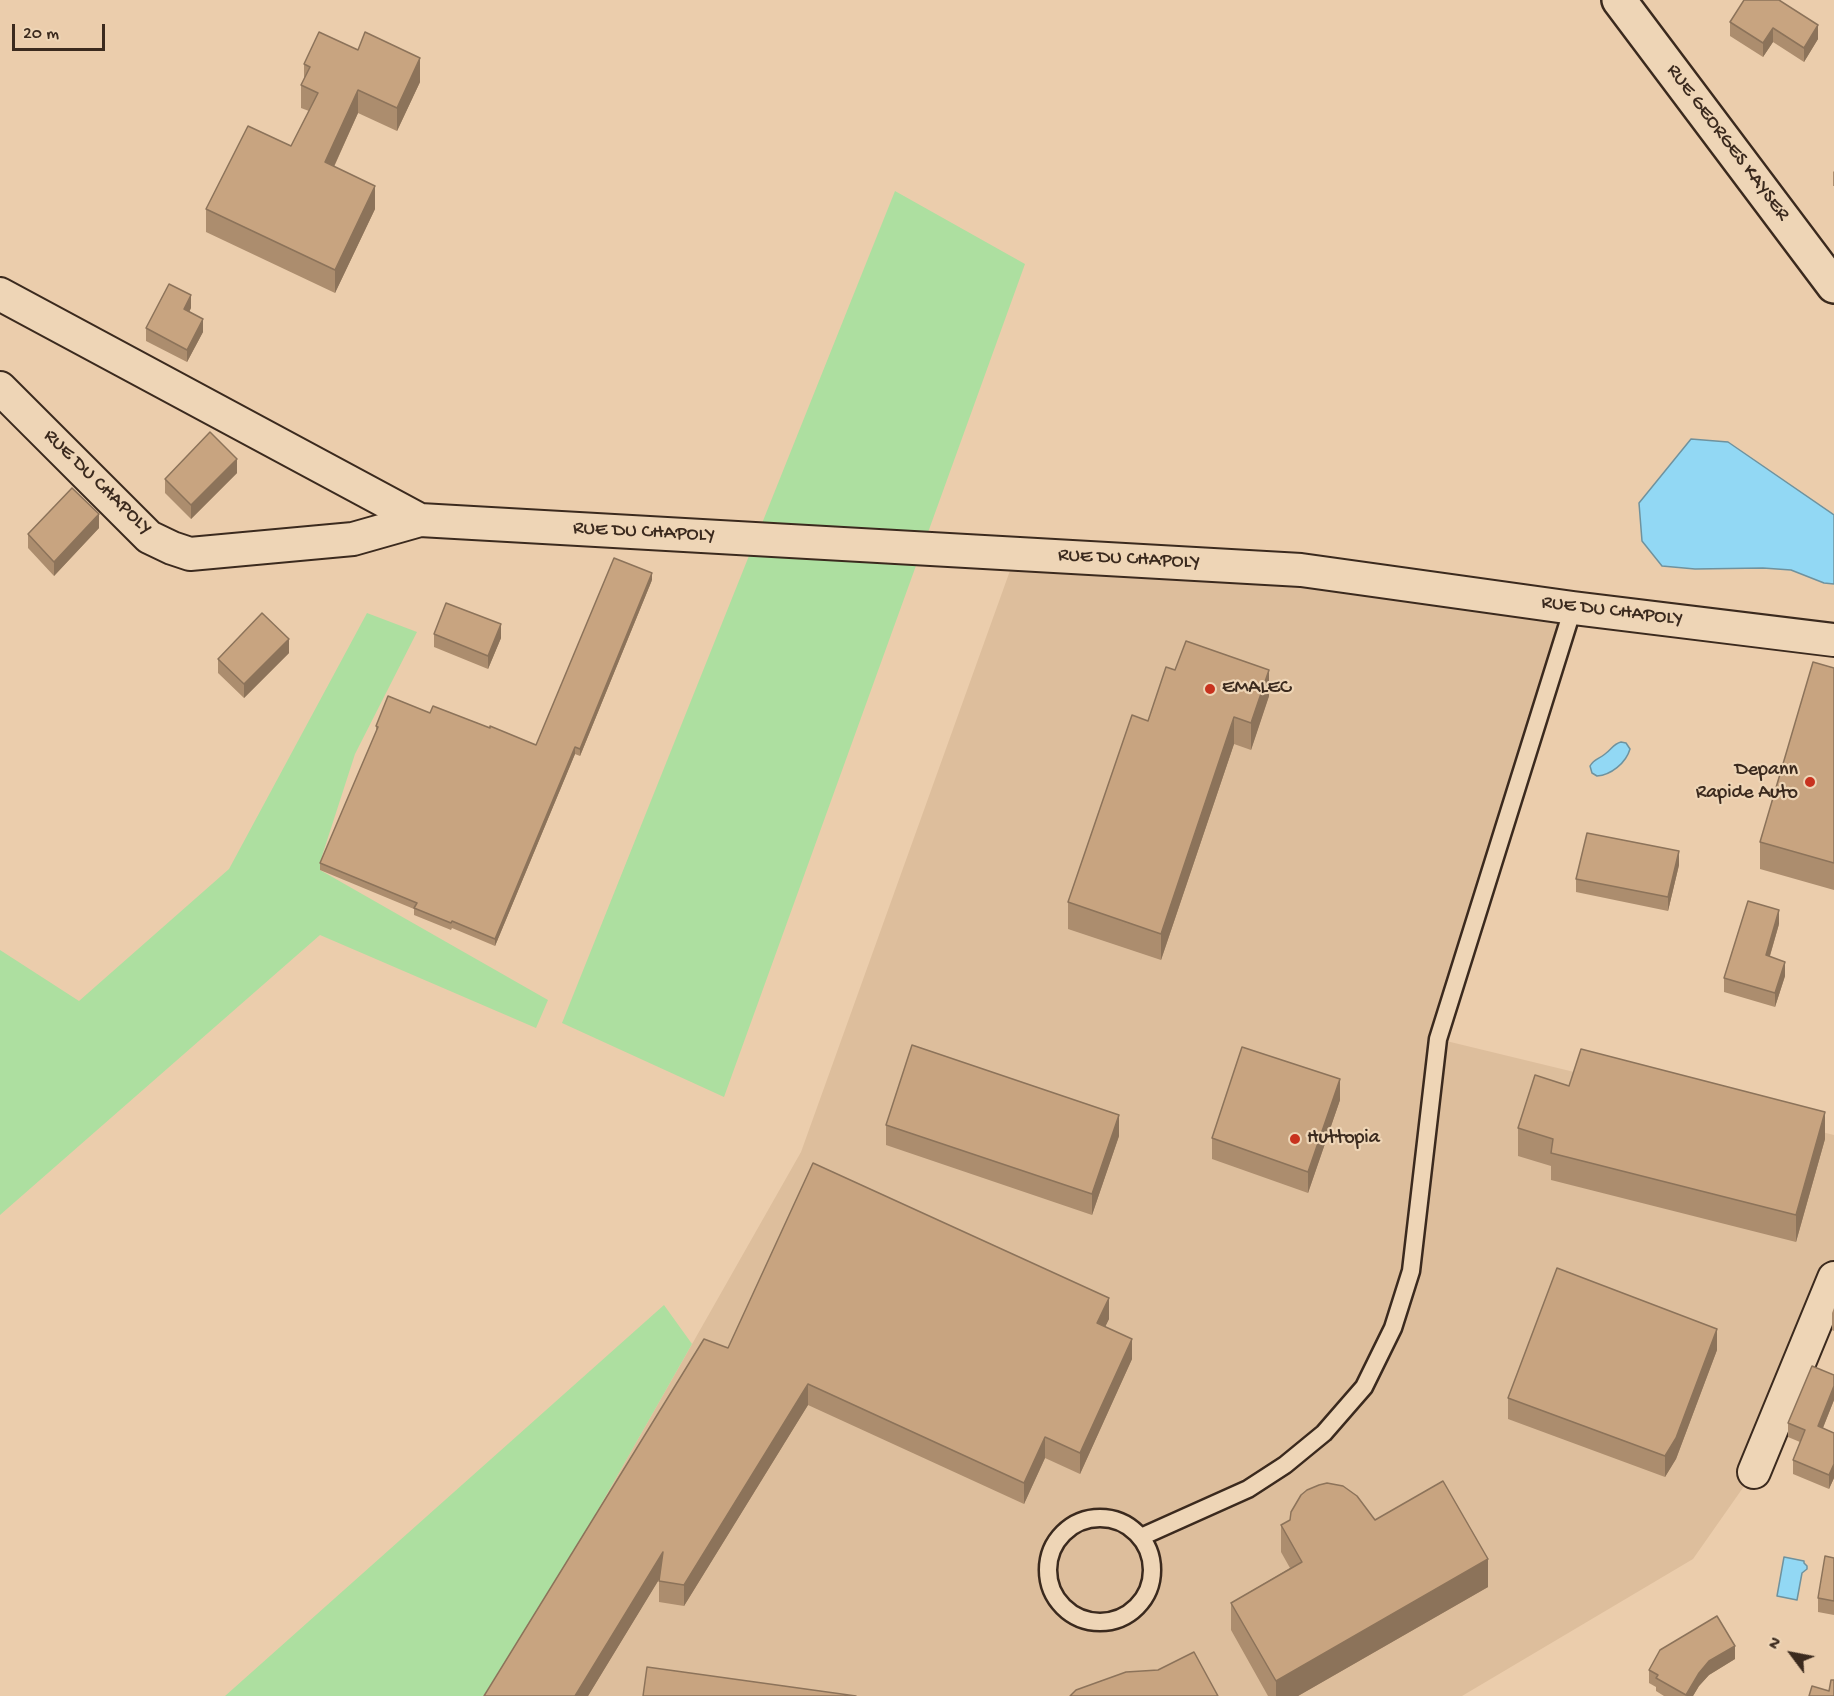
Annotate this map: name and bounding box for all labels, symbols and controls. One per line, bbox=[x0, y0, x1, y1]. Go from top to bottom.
scale bar bbox=[15, 12, 108, 50]
text: 20 m bbox=[23, 24, 59, 45]
street label: RUE GEORGES KAYSER bbox=[1660, 60, 1794, 226]
street label: RUE DU CHAPOLY bbox=[37, 425, 157, 541]
street label: RUE DU CHAPOLY bbox=[572, 517, 716, 549]
street label: RUE DU CHAPOLY bbox=[1057, 544, 1201, 576]
street label: RUE DU CHAPOLY bbox=[1540, 591, 1684, 633]
place label: EMALEC bbox=[1222, 677, 1291, 701]
marker: EMALEC bbox=[1203, 682, 1217, 696]
place label: Depann Rapide Auto bbox=[1696, 759, 1798, 806]
marker: Depann Rapide Auto bbox=[1803, 775, 1817, 789]
place label: Huttopia bbox=[1307, 1127, 1380, 1151]
marker: Huttopia bbox=[1288, 1132, 1302, 1146]
north arrow bbox=[1762, 1624, 1822, 1684]
text: N bbox=[1765, 1635, 1787, 1654]

